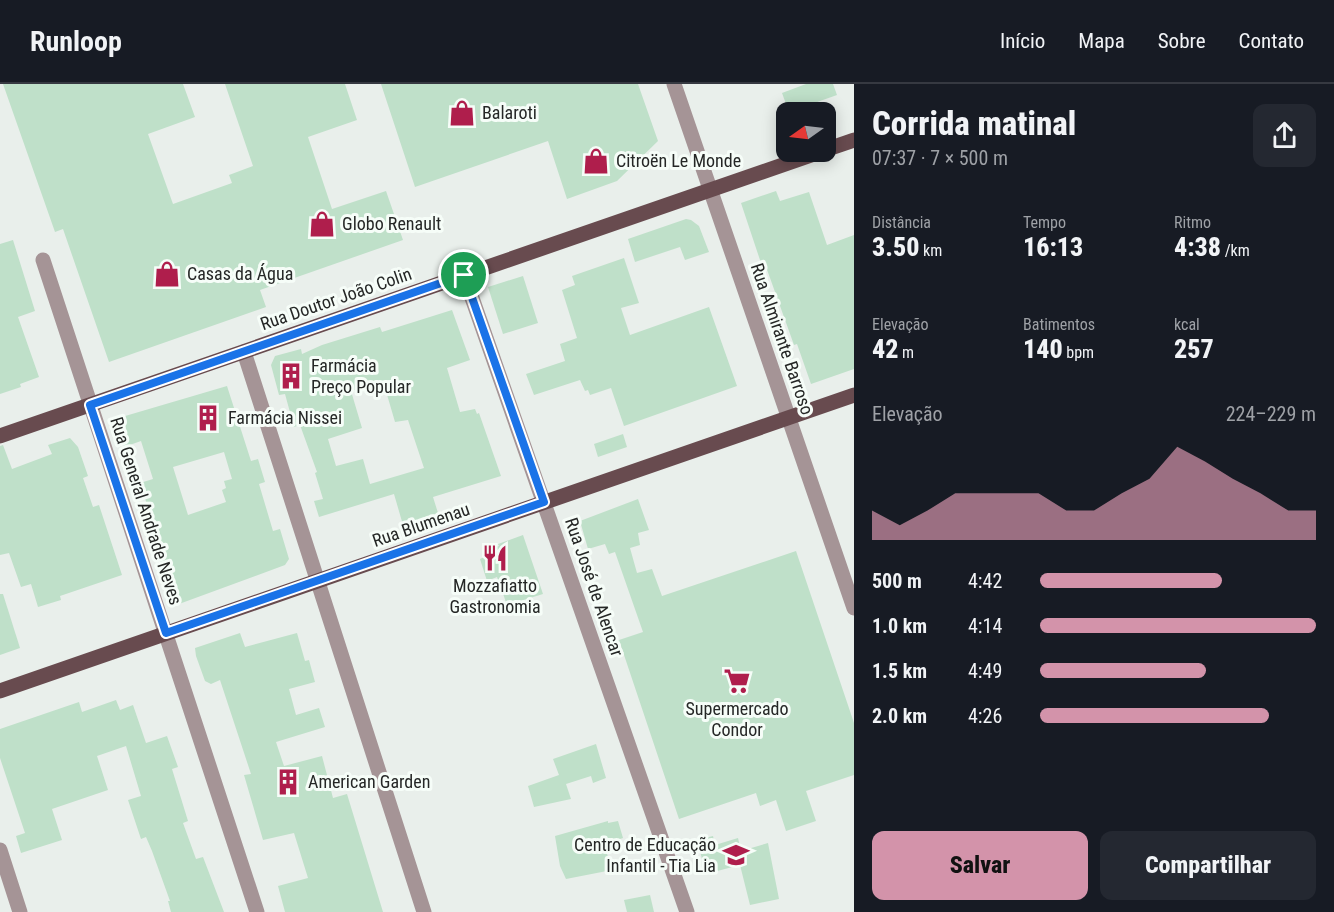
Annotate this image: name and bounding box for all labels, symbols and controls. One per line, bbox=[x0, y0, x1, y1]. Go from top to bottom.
text: Runloop bbox=[30, 25, 122, 58]
text: Início bbox=[1000, 29, 1045, 53]
text: Mapa bbox=[1078, 29, 1125, 53]
text: Sobre bbox=[1158, 29, 1206, 53]
text: Contato bbox=[1239, 29, 1304, 53]
shop icon: Balaroti bbox=[447, 98, 477, 128]
place label: Balaroti bbox=[482, 102, 537, 123]
north arrow bbox=[776, 102, 836, 162]
map controls bbox=[776, 102, 836, 162]
text: Corrida matinal bbox=[872, 104, 1076, 143]
button: share bbox=[1253, 104, 1316, 167]
shop icon: Citroën Le Monde bbox=[581, 146, 611, 176]
text: 07:37 · 7 × 500 m bbox=[872, 146, 1008, 170]
place label: Citroën Le Monde bbox=[616, 150, 741, 171]
shop icon: Globo Renault bbox=[307, 209, 337, 239]
place label: Globo Renault bbox=[342, 213, 441, 234]
text: Distância bbox=[872, 213, 931, 232]
text: Tempo bbox=[1023, 213, 1066, 232]
text: Ritmo bbox=[1174, 213, 1211, 232]
text: 3.50 bbox=[872, 232, 919, 262]
text: 16:13 bbox=[1023, 232, 1083, 262]
text: 4:38 bbox=[1174, 232, 1221, 262]
text: km bbox=[919, 241, 942, 260]
text: /km bbox=[1221, 241, 1250, 260]
pin bbox=[438, 249, 489, 300]
icon: arrive bbox=[447, 258, 480, 291]
shop icon: Casas da Água bbox=[152, 259, 182, 289]
street label: Rua Almirante Barroso bbox=[747, 260, 818, 417]
place label: Casas da Água bbox=[187, 263, 293, 284]
street label: Rua Doutor João Colin bbox=[257, 263, 414, 334]
text: Elevação bbox=[872, 315, 929, 334]
text: Batimentos bbox=[1023, 315, 1095, 334]
text: kcal bbox=[1174, 315, 1200, 334]
text: 42 bbox=[872, 334, 898, 364]
text: 140 bbox=[1023, 334, 1063, 364]
text: 257 bbox=[1174, 334, 1214, 364]
text: m bbox=[898, 343, 914, 362]
text: bpm bbox=[1063, 343, 1094, 362]
place label: Farmácia Preço Popular bbox=[311, 355, 411, 397]
building icon: Farmácia Preço Popular bbox=[276, 361, 306, 391]
text: Elevação bbox=[872, 402, 943, 426]
text: 224–229 m bbox=[1226, 402, 1316, 426]
building icon: Farmácia Nissei bbox=[193, 403, 223, 433]
place label: Farmácia Nissei bbox=[228, 407, 342, 428]
street label: Rua General Andrade Neves bbox=[106, 414, 187, 607]
street label: Rua Blumenau bbox=[369, 498, 472, 551]
street label: Rua José de Alencar bbox=[561, 515, 628, 659]
restaurant icon: Mozzafiatto Gastronomia bbox=[480, 543, 510, 573]
text: 500 m bbox=[872, 569, 922, 593]
text: 4:42 bbox=[968, 569, 1002, 593]
place label: Mozzafiatto Gastronomia bbox=[449, 575, 541, 617]
text: 1.0 km bbox=[872, 614, 927, 638]
text: 4:14 bbox=[968, 614, 1002, 638]
text: 1.5 km bbox=[872, 659, 927, 683]
text: 4:49 bbox=[968, 659, 1002, 683]
supermarket icon: Supermercado Condor bbox=[722, 666, 752, 696]
place label: Supermercado Condor bbox=[685, 698, 789, 740]
text: 2.0 km bbox=[872, 704, 927, 728]
text: 4:26 bbox=[968, 704, 1002, 728]
building icon: American Garden bbox=[273, 767, 303, 797]
place label: American Garden bbox=[308, 771, 430, 792]
button: Salvar bbox=[872, 831, 1088, 900]
button: Compartilhar bbox=[1100, 831, 1316, 900]
place label: Centro de Educação Infantil - Tia Lia bbox=[574, 834, 716, 876]
school or university icon: Centro de Educação Infantil - Tia Lia bbox=[721, 840, 751, 870]

